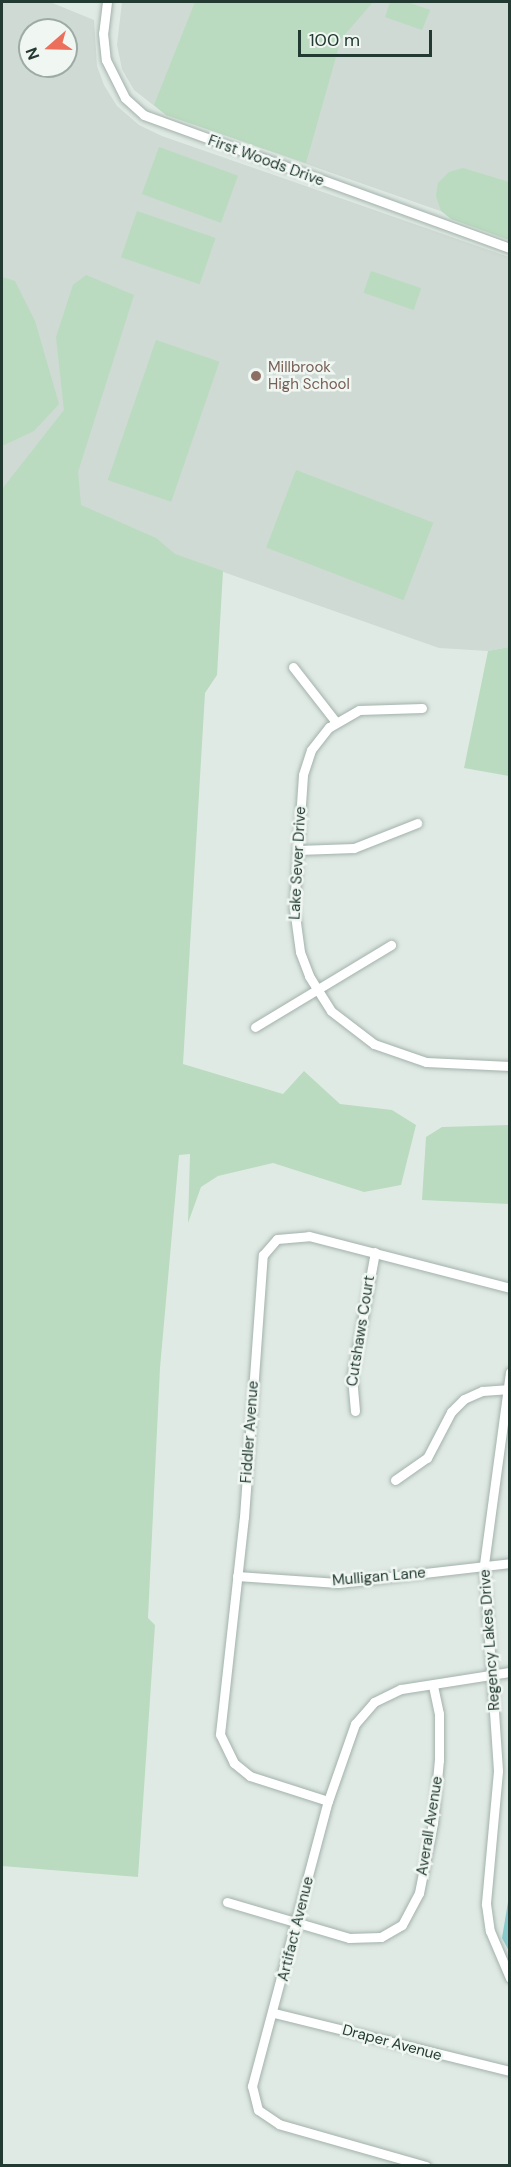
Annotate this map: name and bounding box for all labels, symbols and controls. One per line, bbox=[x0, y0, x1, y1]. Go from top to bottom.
north arrow bbox=[18, 18, 78, 78]
scale bar bbox=[301, 18, 434, 56]
text: 100 m bbox=[309, 28, 360, 52]
text: N bbox=[21, 45, 44, 63]
street label: First Woods Drive bbox=[205, 132, 327, 190]
place label: Millbrook High School bbox=[268, 358, 350, 393]
marker: Millbrook High School bbox=[249, 369, 263, 383]
street label: Lake Sever Drive bbox=[286, 806, 310, 920]
street label: Cutshaws Court bbox=[343, 1274, 379, 1388]
street label: Fiddler Avenue bbox=[237, 1380, 263, 1484]
street label: Mulligan Lane bbox=[331, 1564, 427, 1590]
street label: Regency Lakes Drive bbox=[476, 1569, 504, 1711]
street label: Averall Avenue bbox=[413, 1775, 447, 1877]
street label: Artifact Avenue bbox=[274, 1875, 318, 1983]
street label: Draper Avenue bbox=[340, 2021, 444, 2065]

